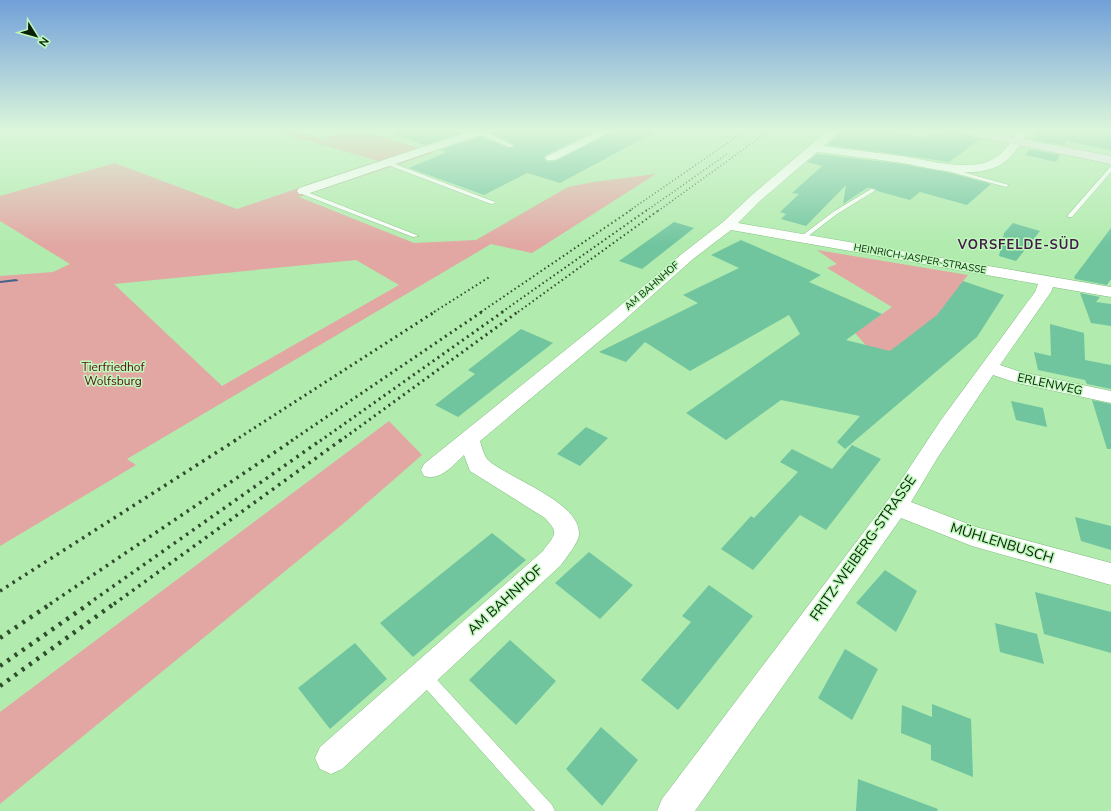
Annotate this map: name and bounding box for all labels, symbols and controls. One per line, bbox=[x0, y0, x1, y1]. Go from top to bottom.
north arrow bbox=[16, 16, 56, 56]
text: N bbox=[35, 34, 52, 50]
district label: VORSFELDE-SÜD bbox=[957, 236, 1080, 254]
street label: HEINRICH-JASPER-STRASSE bbox=[853, 240, 987, 278]
street label: AM BAHNHOF bbox=[622, 258, 683, 314]
park label: Tierfriedhof Wolfsburg bbox=[82, 359, 145, 389]
street label: ERLENWEG bbox=[1016, 369, 1084, 399]
street label: FRITZ-WEIBERG-STRASSE bbox=[805, 471, 921, 625]
street label: MÜHLENBUSCH bbox=[948, 518, 1056, 568]
street label: AM BAHNHOF bbox=[463, 561, 547, 639]

